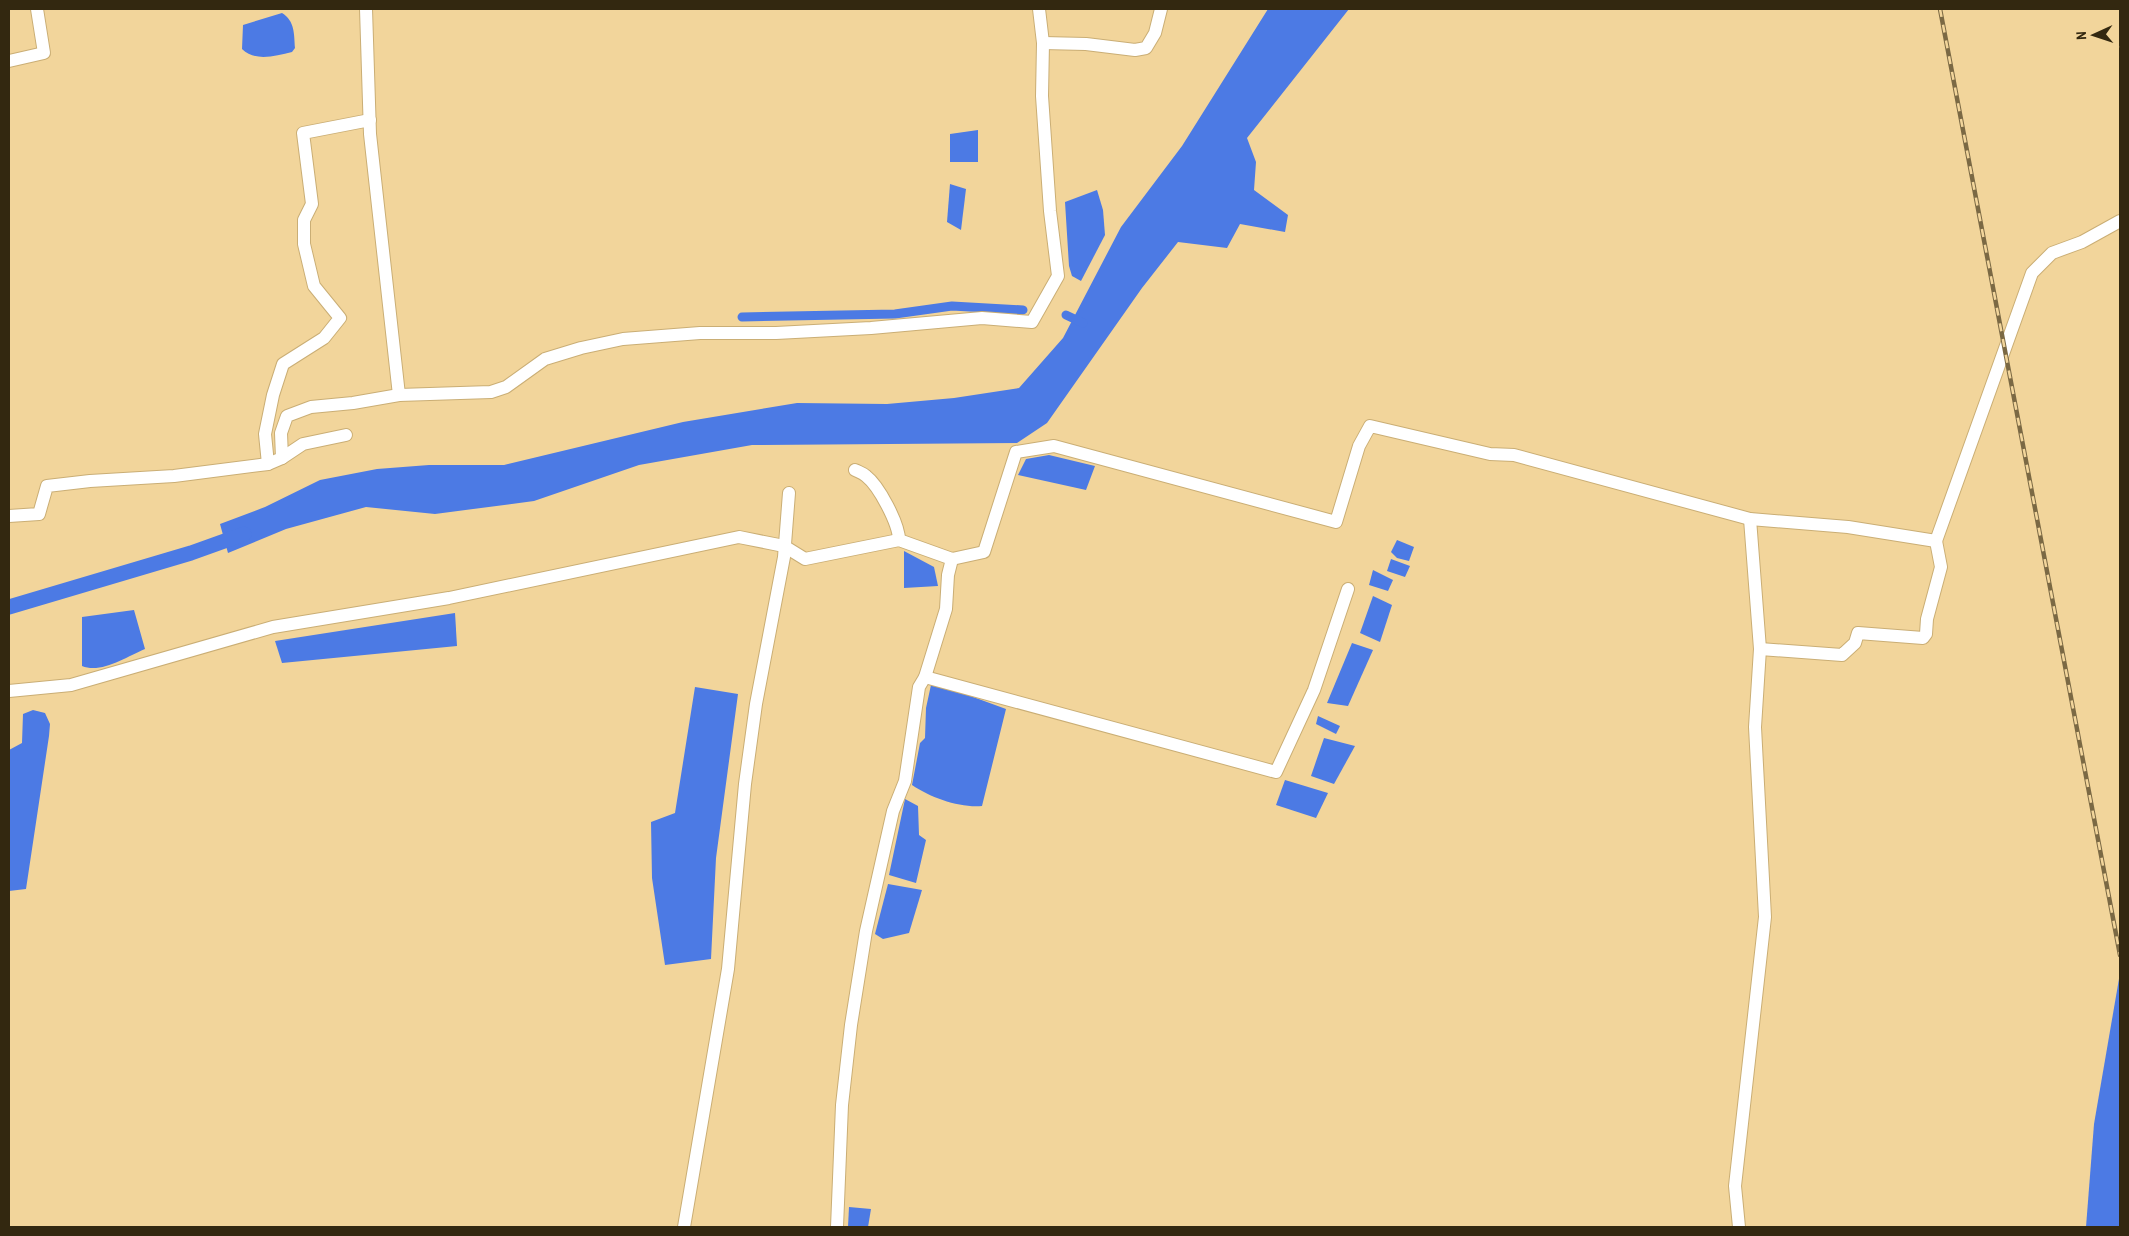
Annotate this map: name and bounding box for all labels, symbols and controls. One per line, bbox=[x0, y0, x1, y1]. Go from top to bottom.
north arrow bbox=[2069, 10, 2119, 60]
text: N bbox=[2072, 31, 2090, 40]

